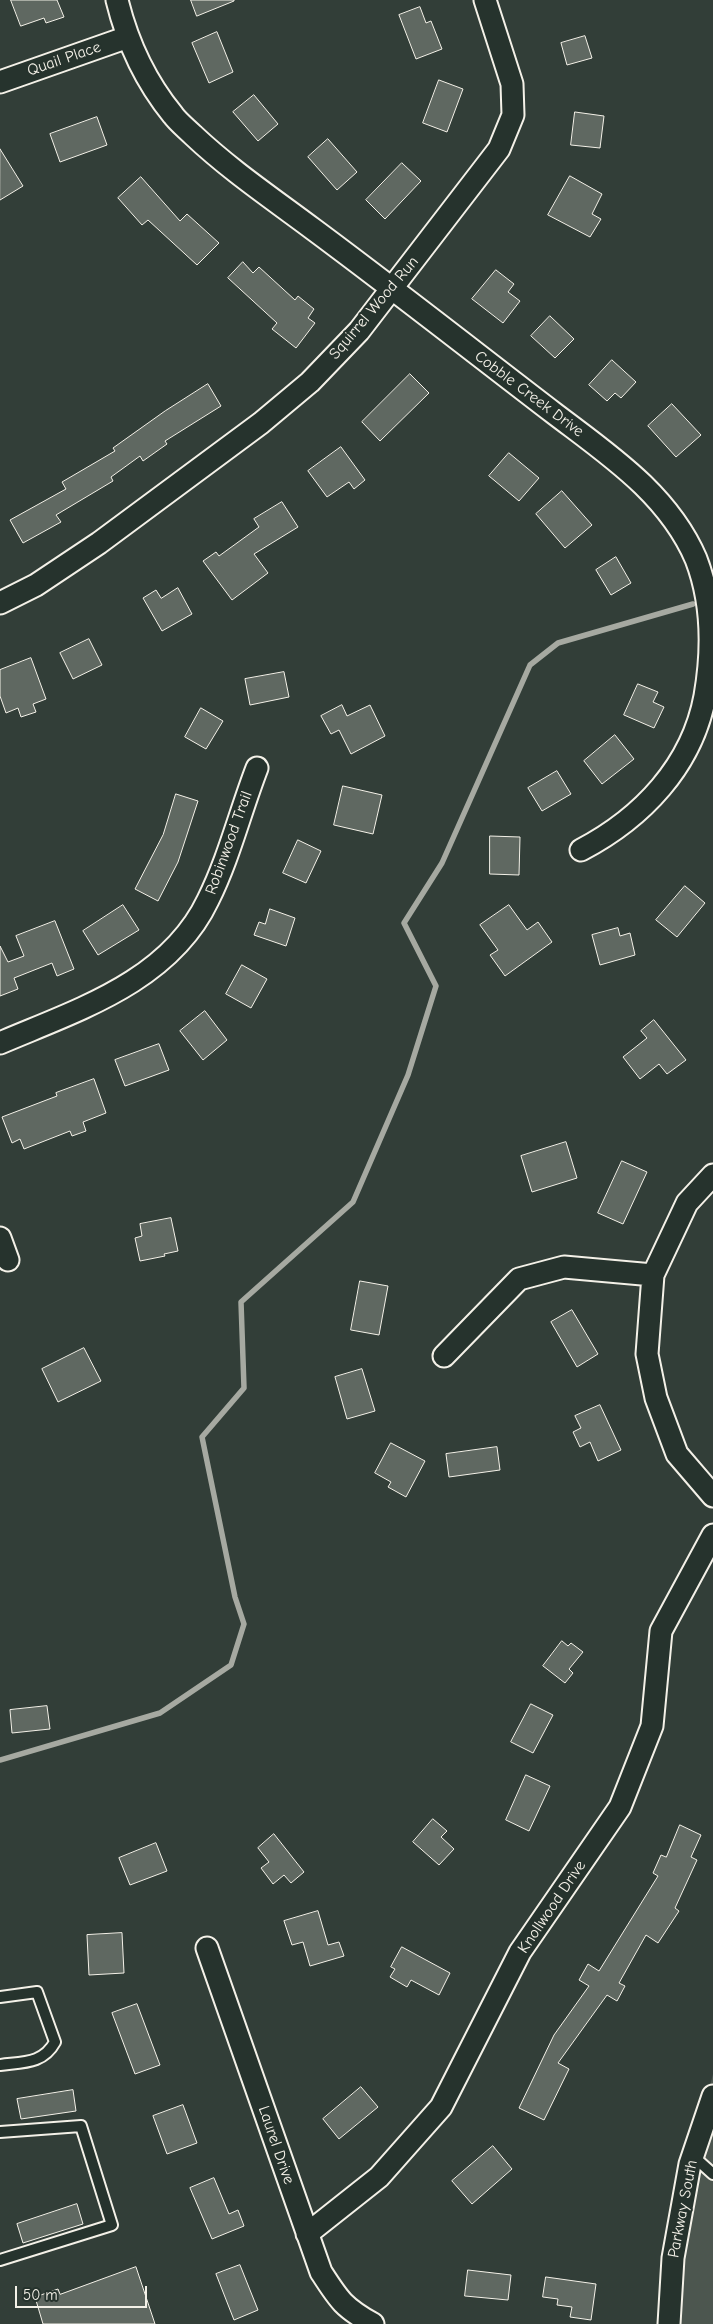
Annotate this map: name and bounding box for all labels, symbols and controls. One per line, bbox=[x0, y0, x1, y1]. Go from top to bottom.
street label: Quail Place bbox=[25, 37, 103, 81]
street label: Squirrel Wood Run bbox=[325, 253, 423, 363]
street label: Cobble Creek Drive bbox=[471, 347, 587, 441]
street label: Robinwood Trail bbox=[201, 789, 257, 897]
street label: Knollwood Drive bbox=[514, 1857, 590, 1957]
street label: Laurel Drive bbox=[254, 2103, 298, 2187]
street label: Parkway South bbox=[664, 2158, 702, 2260]
scale bar bbox=[18, 2276, 150, 2308]
text: 50 m bbox=[23, 2286, 58, 2304]

